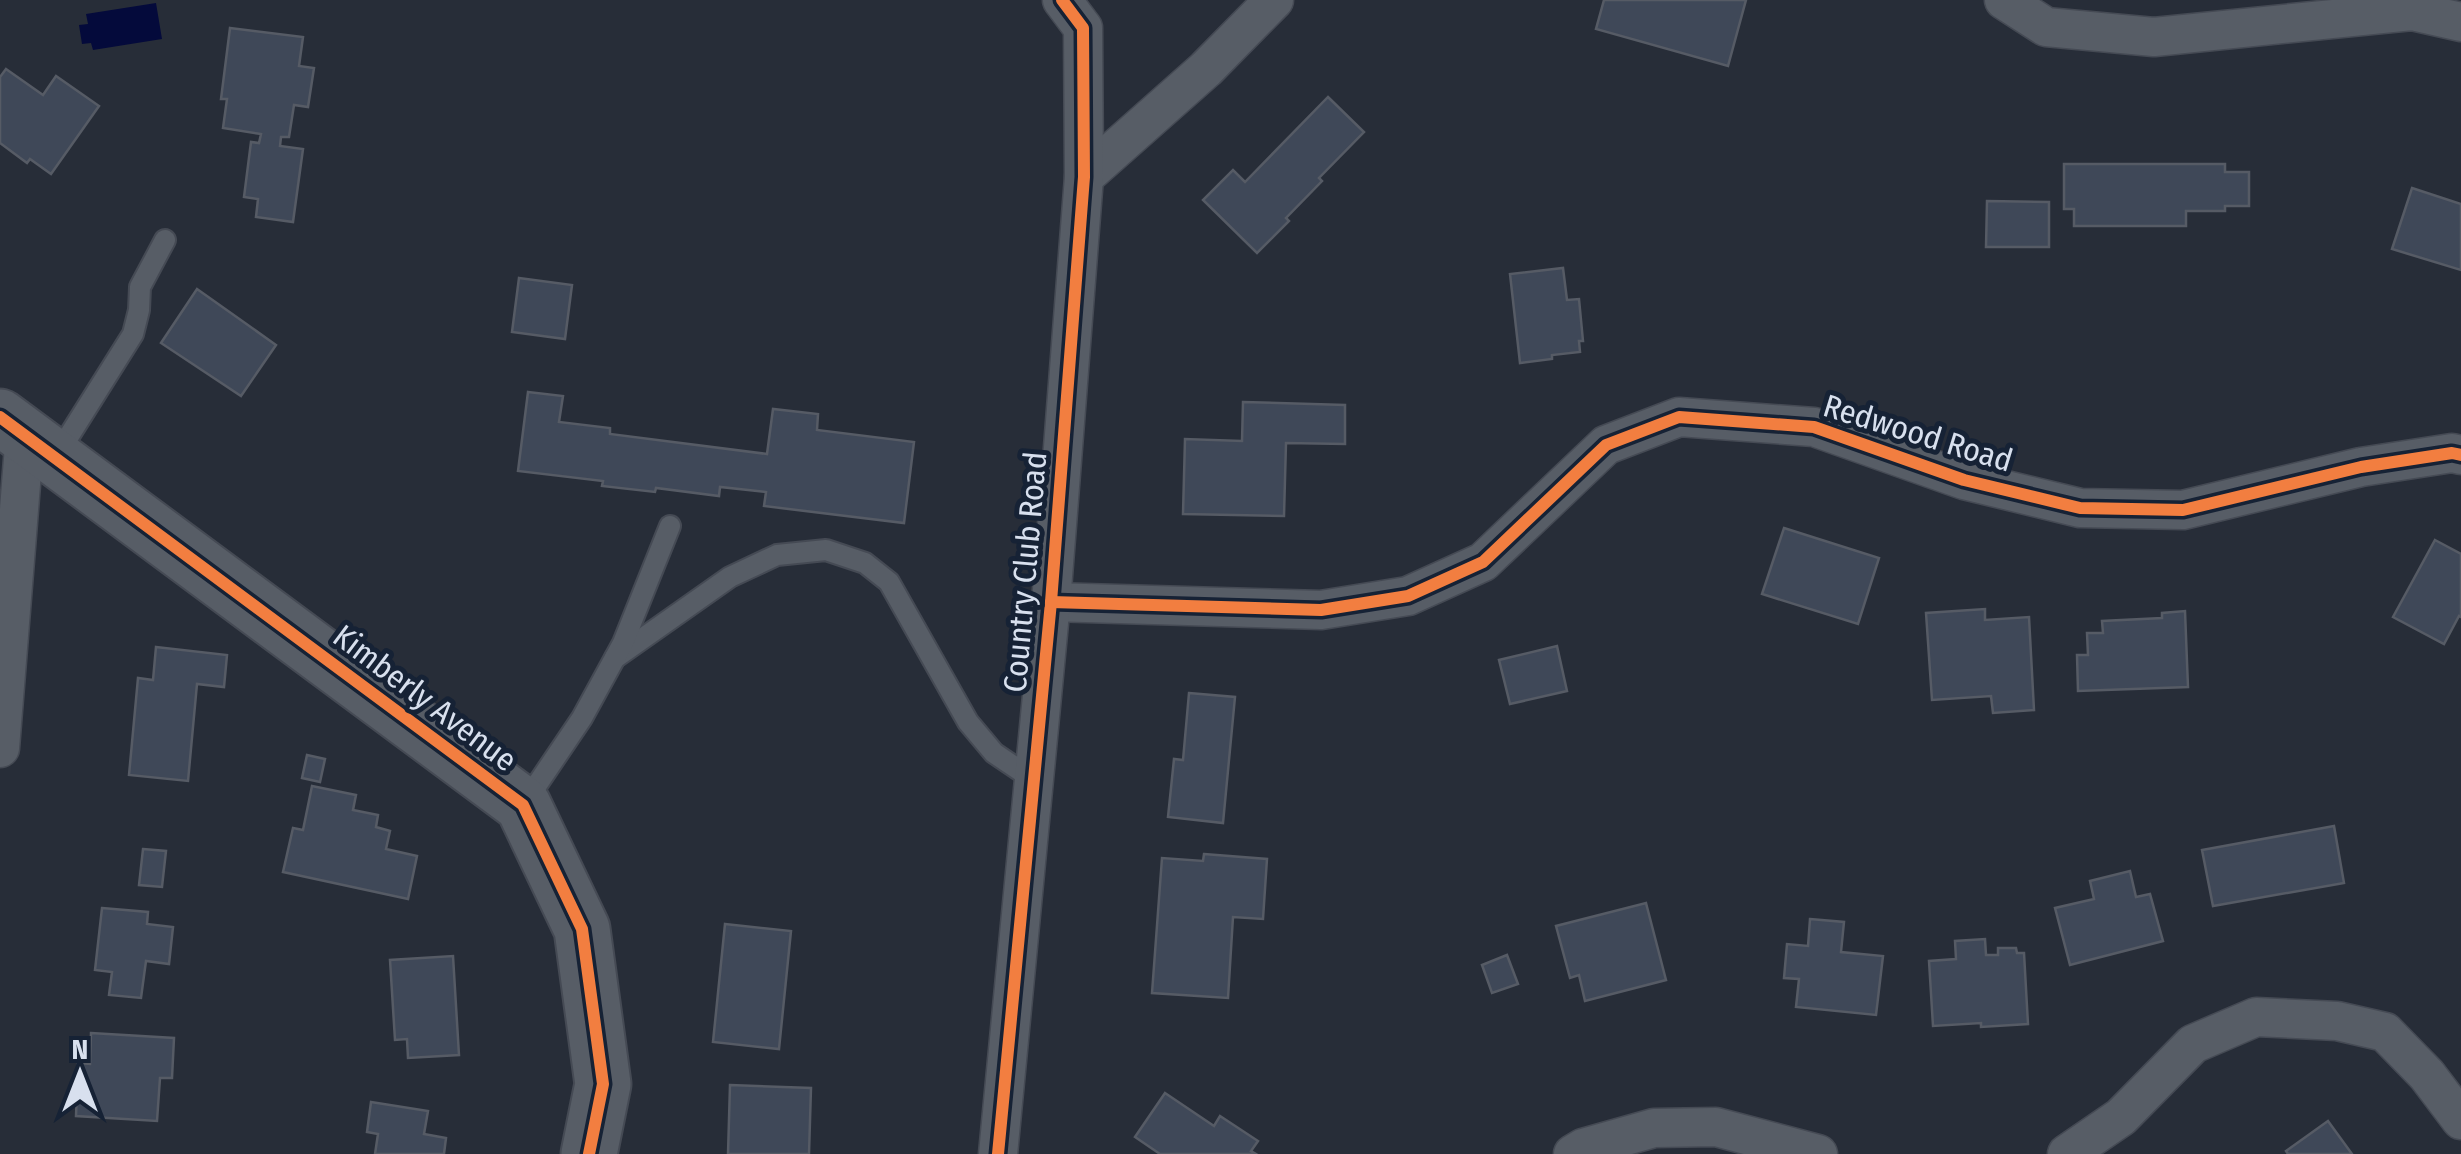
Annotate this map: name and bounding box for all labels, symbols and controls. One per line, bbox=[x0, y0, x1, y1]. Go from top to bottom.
street label: Redwood Road bbox=[1819, 386, 2017, 480]
street label: Country Club Road bbox=[996, 450, 1054, 694]
street label: Kimberly Avenue bbox=[326, 617, 524, 779]
north arrow bbox=[30, 1024, 130, 1124]
text: N bbox=[72, 1033, 88, 1066]

